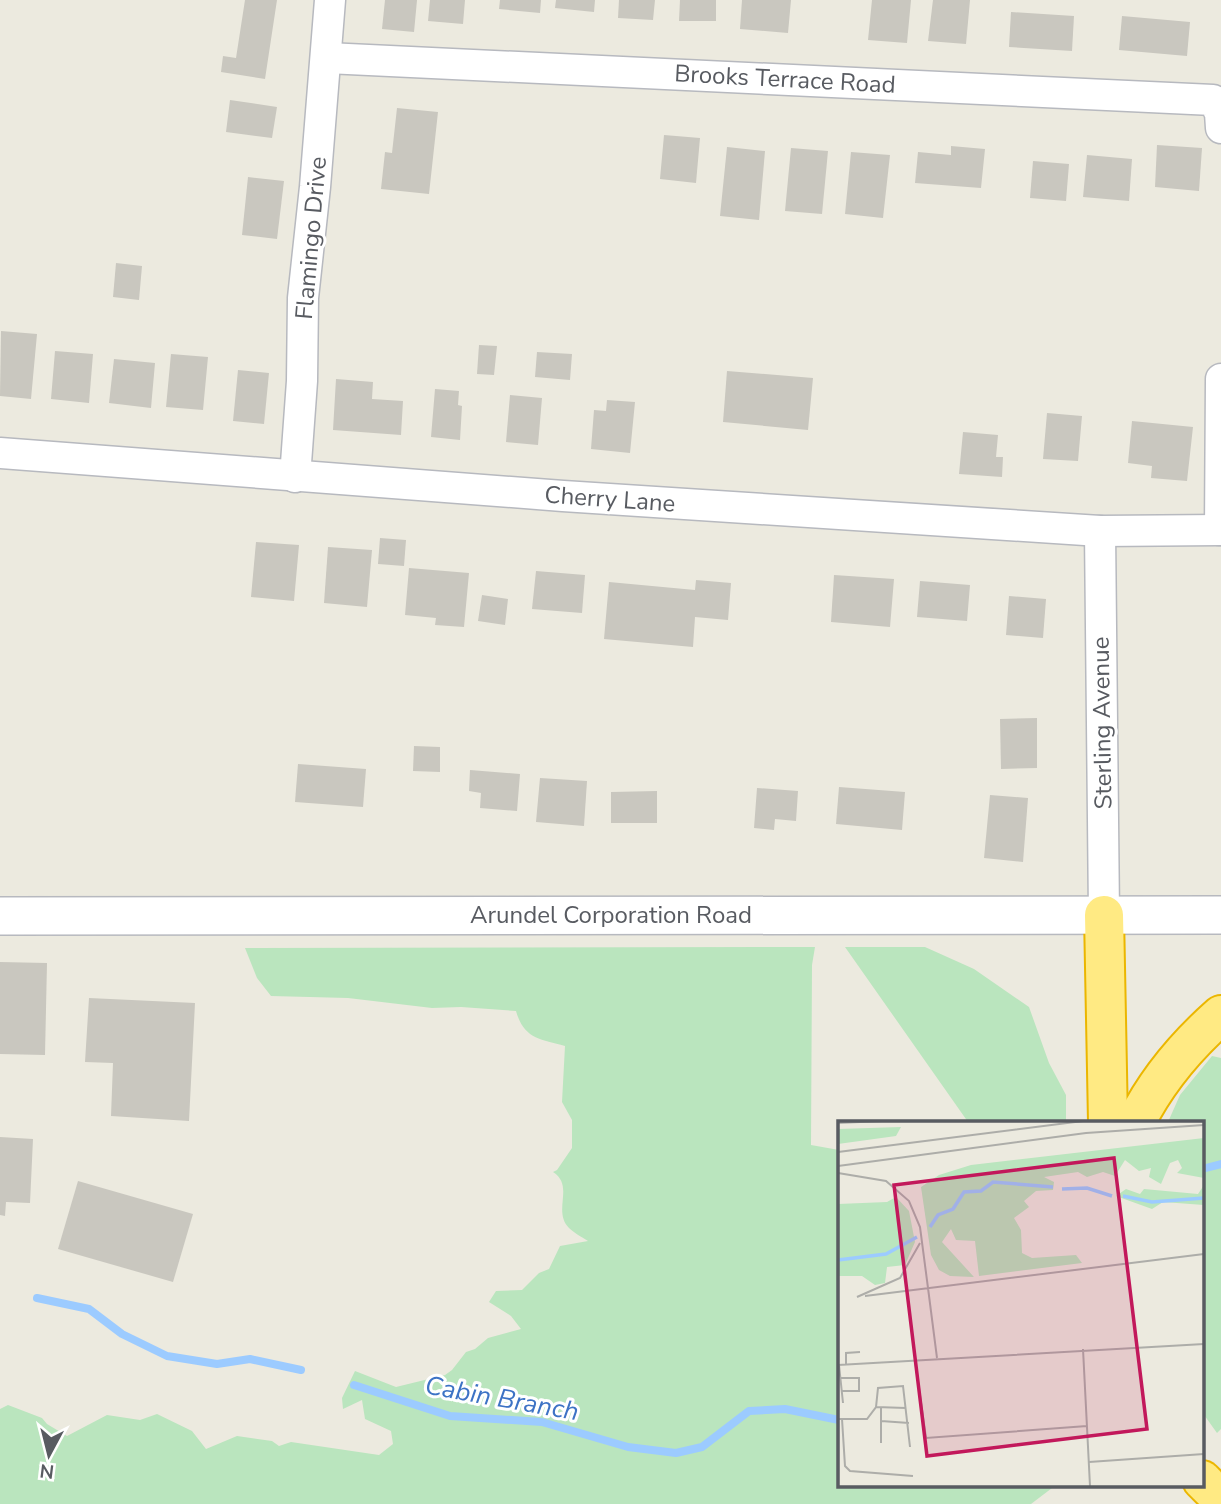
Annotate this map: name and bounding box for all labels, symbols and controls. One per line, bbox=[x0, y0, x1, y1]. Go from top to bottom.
street label: Brooks Terrace Road bbox=[673, 57, 897, 101]
street label: Flamingo Drive bbox=[288, 155, 334, 321]
street label: Cherry Lane bbox=[543, 478, 677, 520]
street label: Sterling Avenue bbox=[1084, 636, 1120, 810]
street label: Arundel Corporation Road bbox=[470, 899, 752, 931]
inset map bbox=[838, 1121, 1204, 1486]
water label: Cabin Branch bbox=[422, 1368, 582, 1429]
north arrow bbox=[14, 1420, 84, 1490]
text: N bbox=[38, 1457, 56, 1485]

